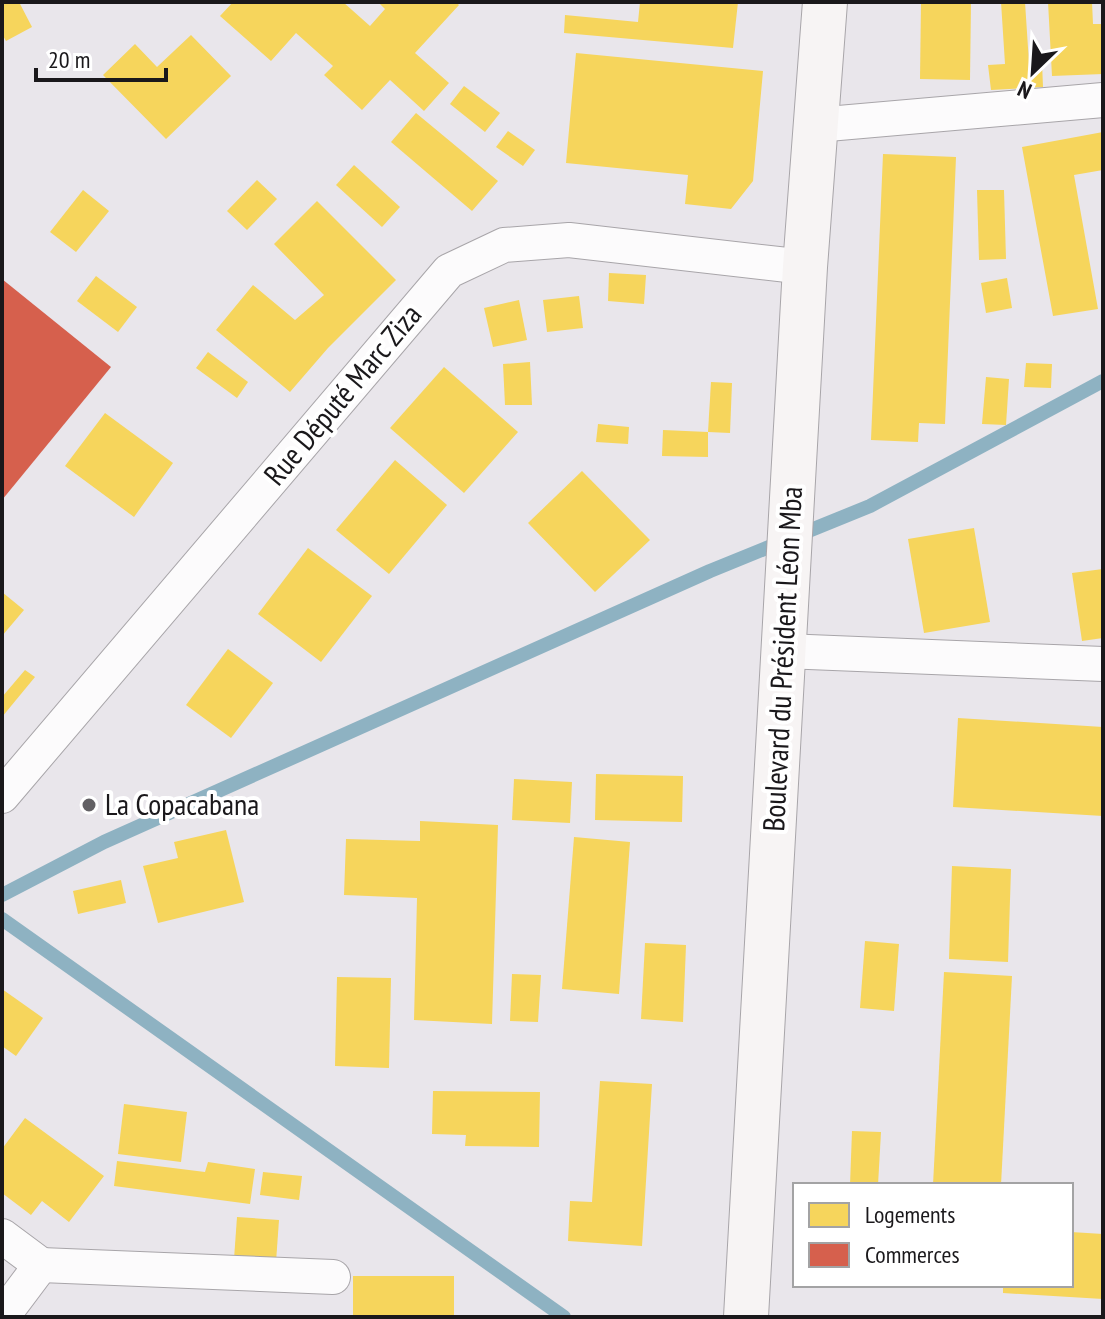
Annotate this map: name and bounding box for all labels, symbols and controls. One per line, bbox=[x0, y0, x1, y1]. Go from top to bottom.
scale bar bbox=[36, 32, 166, 82]
north arrow bbox=[993, 32, 1073, 112]
text: 20 m bbox=[48, 44, 90, 75]
text: N bbox=[1013, 75, 1036, 105]
street label: Rue Député Marc Ziza bbox=[255, 295, 429, 493]
street label: Boulevard du Président Léon Mba bbox=[753, 485, 810, 833]
place label: La Copacabana bbox=[105, 784, 259, 823]
marker: La Copacabana bbox=[80, 796, 98, 814]
legend bbox=[793, 1183, 1073, 1287]
text: Logements bbox=[865, 1199, 955, 1230]
text: Commerces bbox=[865, 1239, 960, 1270]

